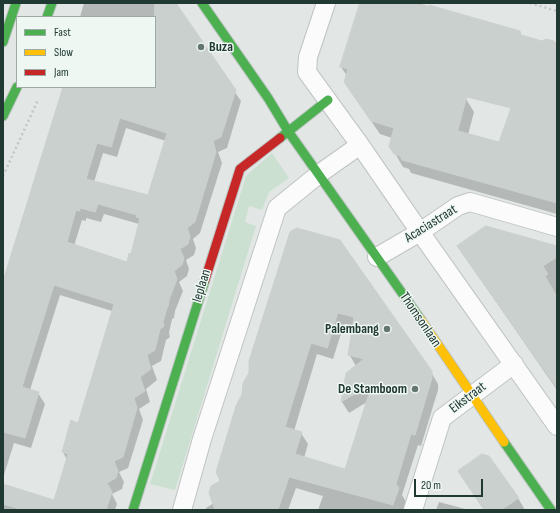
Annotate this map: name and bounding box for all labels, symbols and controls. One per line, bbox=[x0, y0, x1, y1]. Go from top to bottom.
legend bbox=[16, 16, 156, 88]
text: Fast bbox=[54, 25, 71, 40]
place label: Buza bbox=[209, 39, 233, 55]
marker: Buza bbox=[196, 42, 206, 52]
text: Slow bbox=[54, 45, 73, 60]
text: Jam bbox=[54, 65, 69, 80]
street label: Acaciastraat bbox=[402, 201, 460, 247]
street label: Ieplaan bbox=[189, 267, 215, 305]
street label: Thomsonlaan bbox=[396, 289, 444, 351]
place label: Palembang bbox=[325, 321, 379, 337]
marker: Palembang bbox=[382, 324, 392, 334]
street label: Eikstraat bbox=[446, 379, 490, 417]
place label: De Stamboom bbox=[338, 381, 407, 397]
marker: De Stamboom bbox=[410, 384, 420, 394]
scale bar bbox=[416, 471, 485, 497]
text: 20 m bbox=[421, 478, 441, 493]

